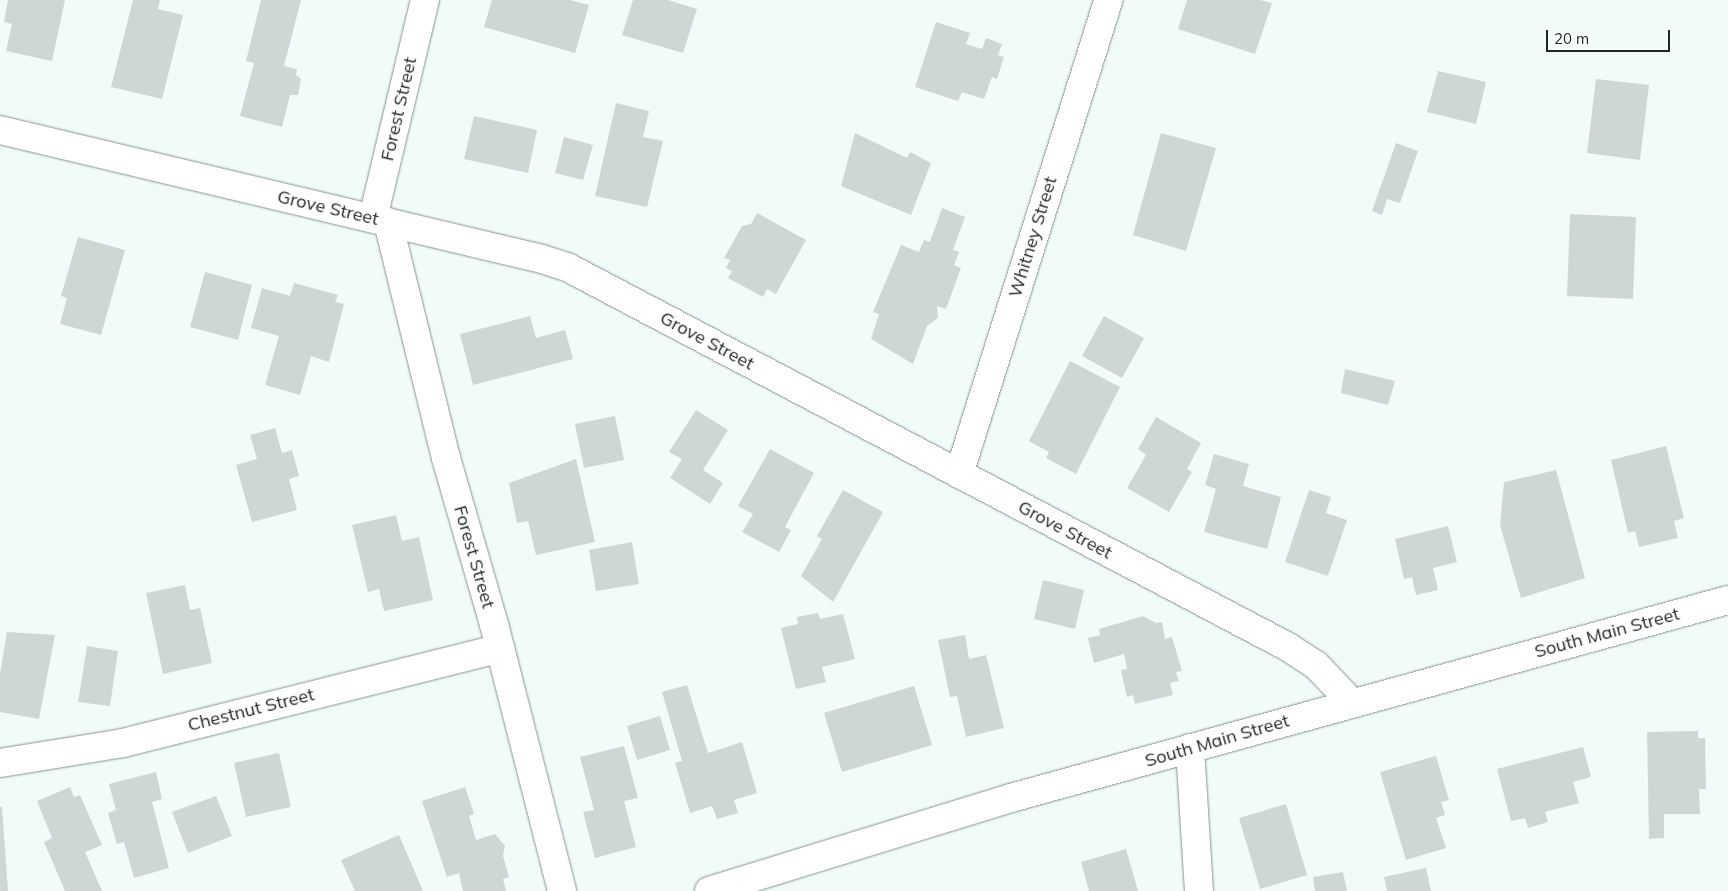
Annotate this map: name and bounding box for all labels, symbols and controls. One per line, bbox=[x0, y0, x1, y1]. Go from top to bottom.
scale bar bbox=[1548, 20, 1672, 52]
text: 20 m bbox=[1554, 29, 1589, 48]
street label: Forest Street bbox=[377, 55, 421, 163]
street label: Whitney Street bbox=[1004, 174, 1062, 300]
street label: Grove Street bbox=[275, 186, 381, 230]
street label: Grove Street bbox=[656, 307, 758, 375]
street label: Grove Street bbox=[1014, 496, 1116, 564]
street label: Forest Street bbox=[449, 503, 499, 611]
street label: South Main Street bbox=[1532, 603, 1682, 663]
street label: Chestnut Street bbox=[186, 684, 316, 736]
street label: South Main Street bbox=[1142, 710, 1292, 772]

